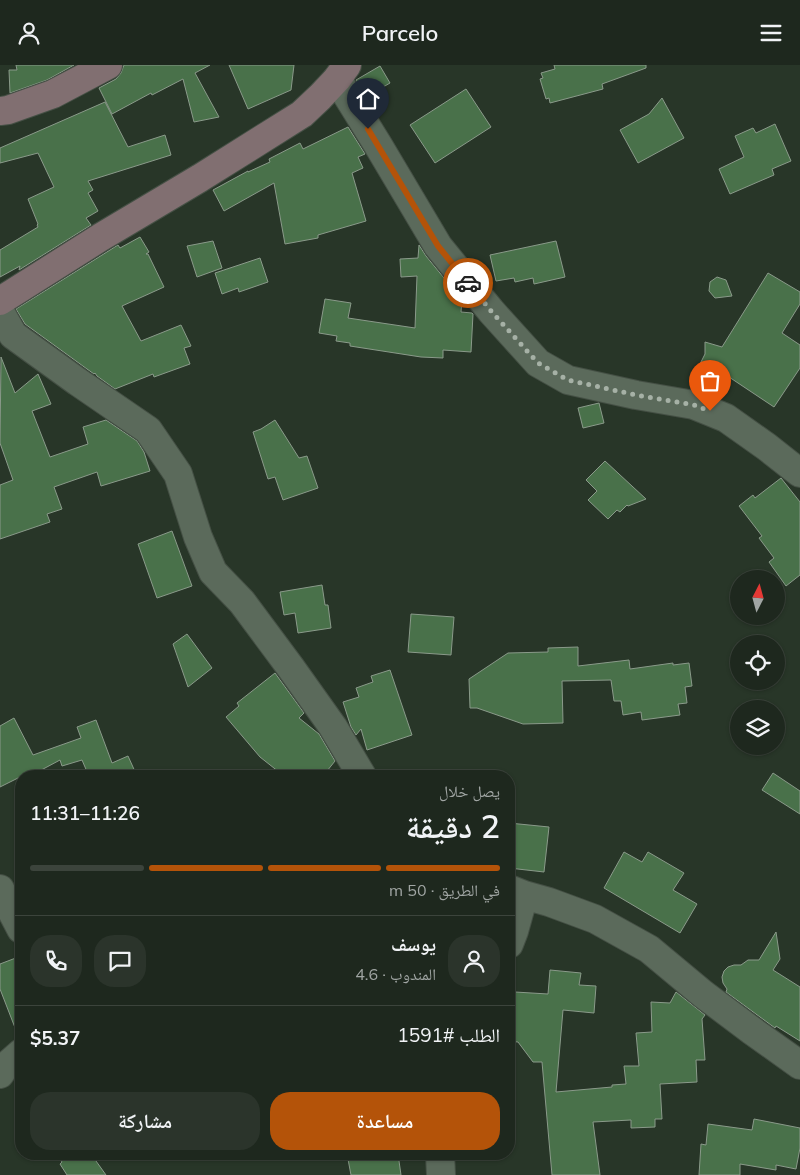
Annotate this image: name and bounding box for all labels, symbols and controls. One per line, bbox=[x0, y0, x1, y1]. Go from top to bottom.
icon: person bbox=[15, 19, 43, 47]
text: Parcelo bbox=[362, 19, 438, 47]
icon: menu bbox=[757, 19, 785, 47]
pin bbox=[347, 78, 389, 129]
icon: home bbox=[354, 85, 382, 113]
courier bbox=[443, 258, 493, 308]
icon: car bbox=[454, 269, 482, 297]
pin bbox=[689, 360, 731, 411]
icon: bag bbox=[696, 367, 724, 395]
north arrow bbox=[730, 570, 785, 625]
map controls bbox=[730, 570, 785, 755]
button: locate bbox=[730, 635, 785, 690]
button: layers bbox=[730, 700, 785, 755]
text: يصل خلال bbox=[439, 781, 500, 801]
text: 11:26–11:31 bbox=[30, 801, 140, 825]
text: 2 دقيقة bbox=[406, 806, 500, 846]
text: في الطريق · 50 m bbox=[389, 880, 500, 900]
text: يوسف bbox=[391, 932, 436, 956]
button: phone bbox=[30, 935, 82, 987]
button: chat bbox=[94, 935, 146, 987]
button: person bbox=[448, 935, 500, 987]
text: المندوب · 4.6 bbox=[355, 964, 436, 984]
text: الطلب #1591 bbox=[397, 1023, 500, 1047]
text: $5.37 bbox=[30, 1026, 80, 1050]
button: مشاركة bbox=[30, 1092, 260, 1150]
button: مساعدة bbox=[270, 1092, 500, 1150]

